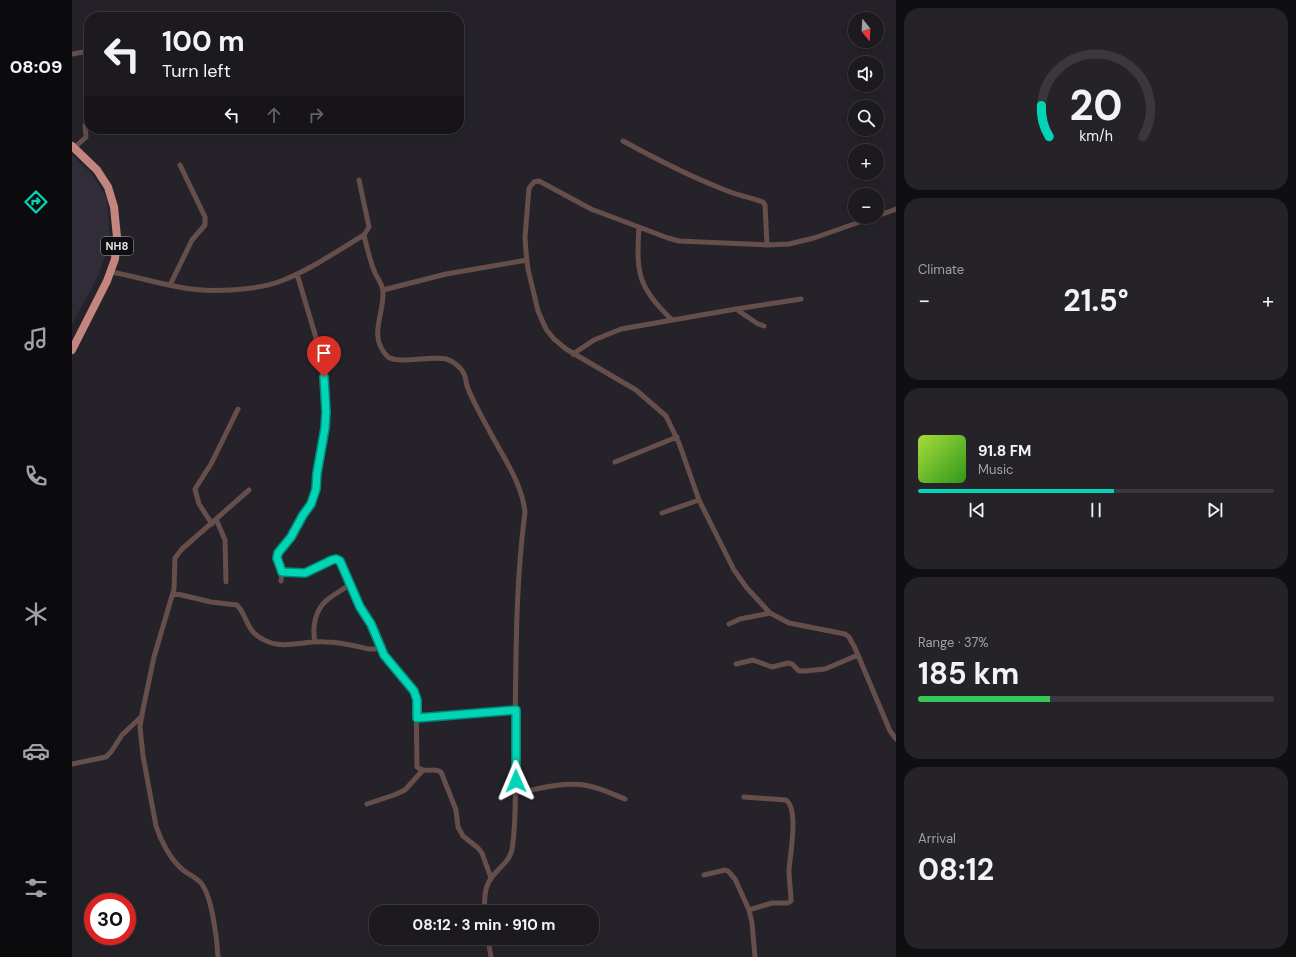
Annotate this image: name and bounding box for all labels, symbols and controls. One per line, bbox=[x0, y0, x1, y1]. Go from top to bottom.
north arrow bbox=[848, 12, 884, 48]
map controls bbox=[848, 12, 884, 224]
text: 100 m bbox=[162, 23, 245, 60]
icon: left bbox=[96, 28, 148, 80]
text: 08:09 bbox=[10, 55, 62, 79]
button: sound bbox=[848, 56, 884, 92]
text: Turn left bbox=[162, 59, 231, 83]
text: 20 bbox=[1069, 79, 1123, 133]
button: search bbox=[848, 100, 884, 136]
icon: left bbox=[221, 104, 243, 126]
icon: ahead bbox=[263, 104, 285, 126]
icon: right bbox=[305, 104, 327, 126]
text: km/h bbox=[1079, 126, 1113, 144]
button: + bbox=[848, 144, 884, 180]
icon: directions bbox=[22, 188, 50, 216]
button: − bbox=[848, 188, 884, 224]
road number: NH8 bbox=[101, 237, 133, 255]
text: Climate bbox=[918, 261, 964, 278]
text: 21.5° bbox=[1063, 281, 1129, 320]
text: − bbox=[918, 286, 930, 315]
text: + bbox=[1262, 286, 1274, 315]
icon: music bbox=[22, 325, 50, 353]
pin bbox=[307, 336, 341, 377]
icon: arrive bbox=[313, 342, 335, 364]
text: 91.8 FM bbox=[978, 441, 1031, 461]
text: Music bbox=[978, 461, 1013, 478]
icon: phone bbox=[22, 462, 50, 490]
icon: previous bbox=[966, 499, 988, 521]
icon: pause bbox=[1085, 499, 1107, 521]
icon: next bbox=[1204, 499, 1226, 521]
icon: climate bbox=[22, 600, 50, 628]
text: Range · 37% bbox=[918, 634, 989, 651]
text: 185 km bbox=[918, 654, 1019, 693]
icon: car bbox=[22, 737, 50, 765]
position arrow bbox=[495, 760, 537, 802]
text: Arrival bbox=[918, 830, 956, 847]
text: 08:12 bbox=[918, 850, 994, 889]
icon: filters bbox=[22, 874, 50, 902]
speed limit sign: 30 bbox=[84, 893, 136, 945]
text: 08:12 · 3 min · 910 m bbox=[413, 915, 555, 935]

